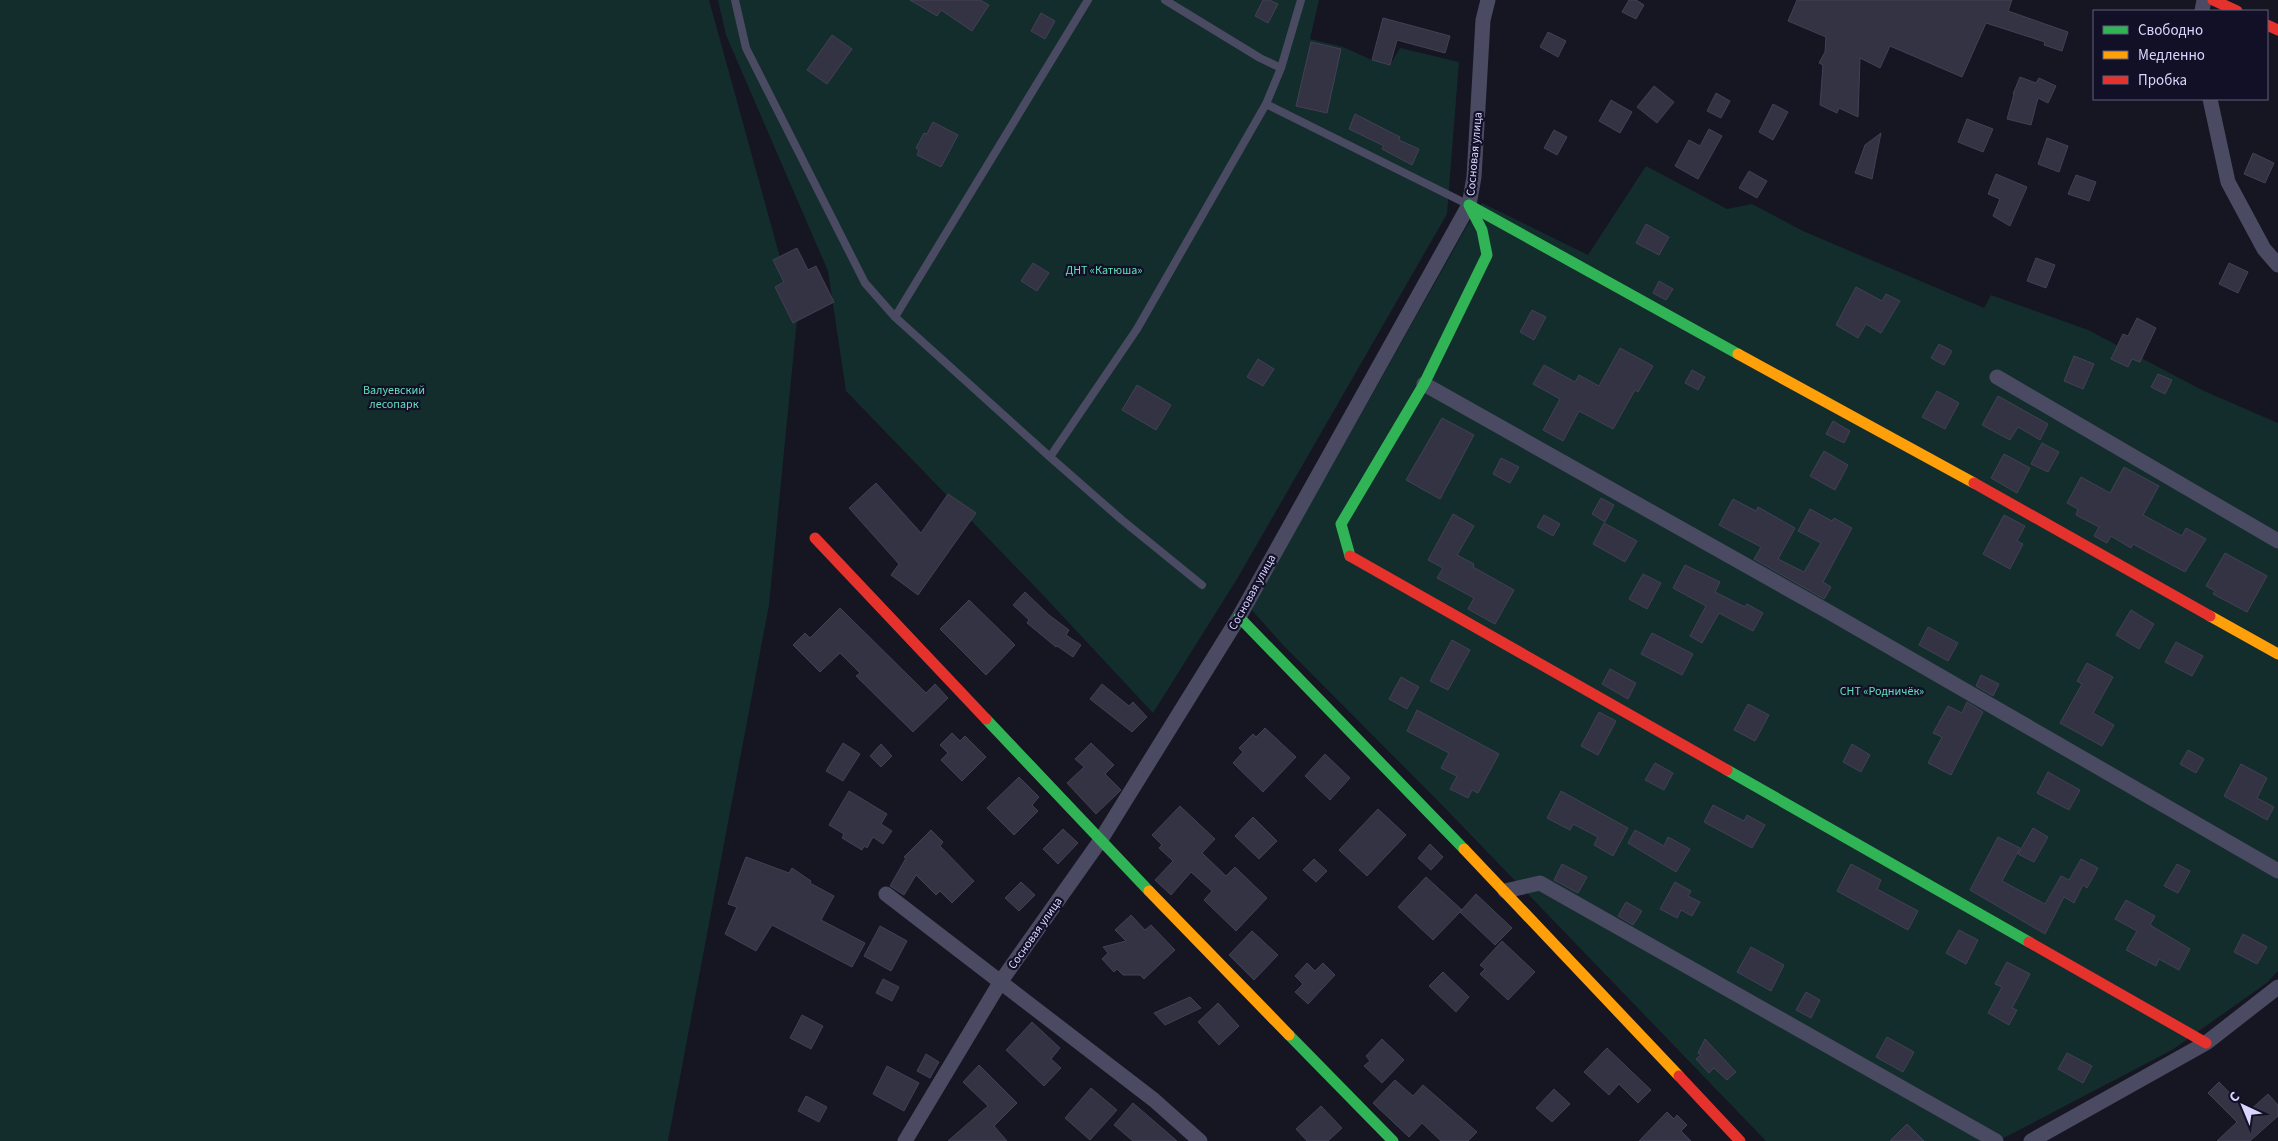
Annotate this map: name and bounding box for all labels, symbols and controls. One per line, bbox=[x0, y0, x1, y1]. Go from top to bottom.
legend bbox=[2093, 10, 2268, 100]
text: Свободно bbox=[2138, 20, 2203, 41]
text: Медленно bbox=[2138, 45, 2205, 66]
text: Пробка bbox=[2138, 70, 2187, 91]
street label: Сосновая улица bbox=[1462, 111, 1487, 197]
park label: ДНТ «Катюша» bbox=[1066, 262, 1142, 279]
park label: Валуевский лесопарк bbox=[363, 382, 425, 413]
street label: Сосновая улица bbox=[1225, 551, 1280, 633]
park label: СНТ «Родничёк» bbox=[1840, 683, 1924, 700]
street label: Сосновая улица bbox=[1004, 894, 1067, 973]
north arrow bbox=[2218, 1081, 2268, 1131]
text: С bbox=[2225, 1087, 2245, 1107]

